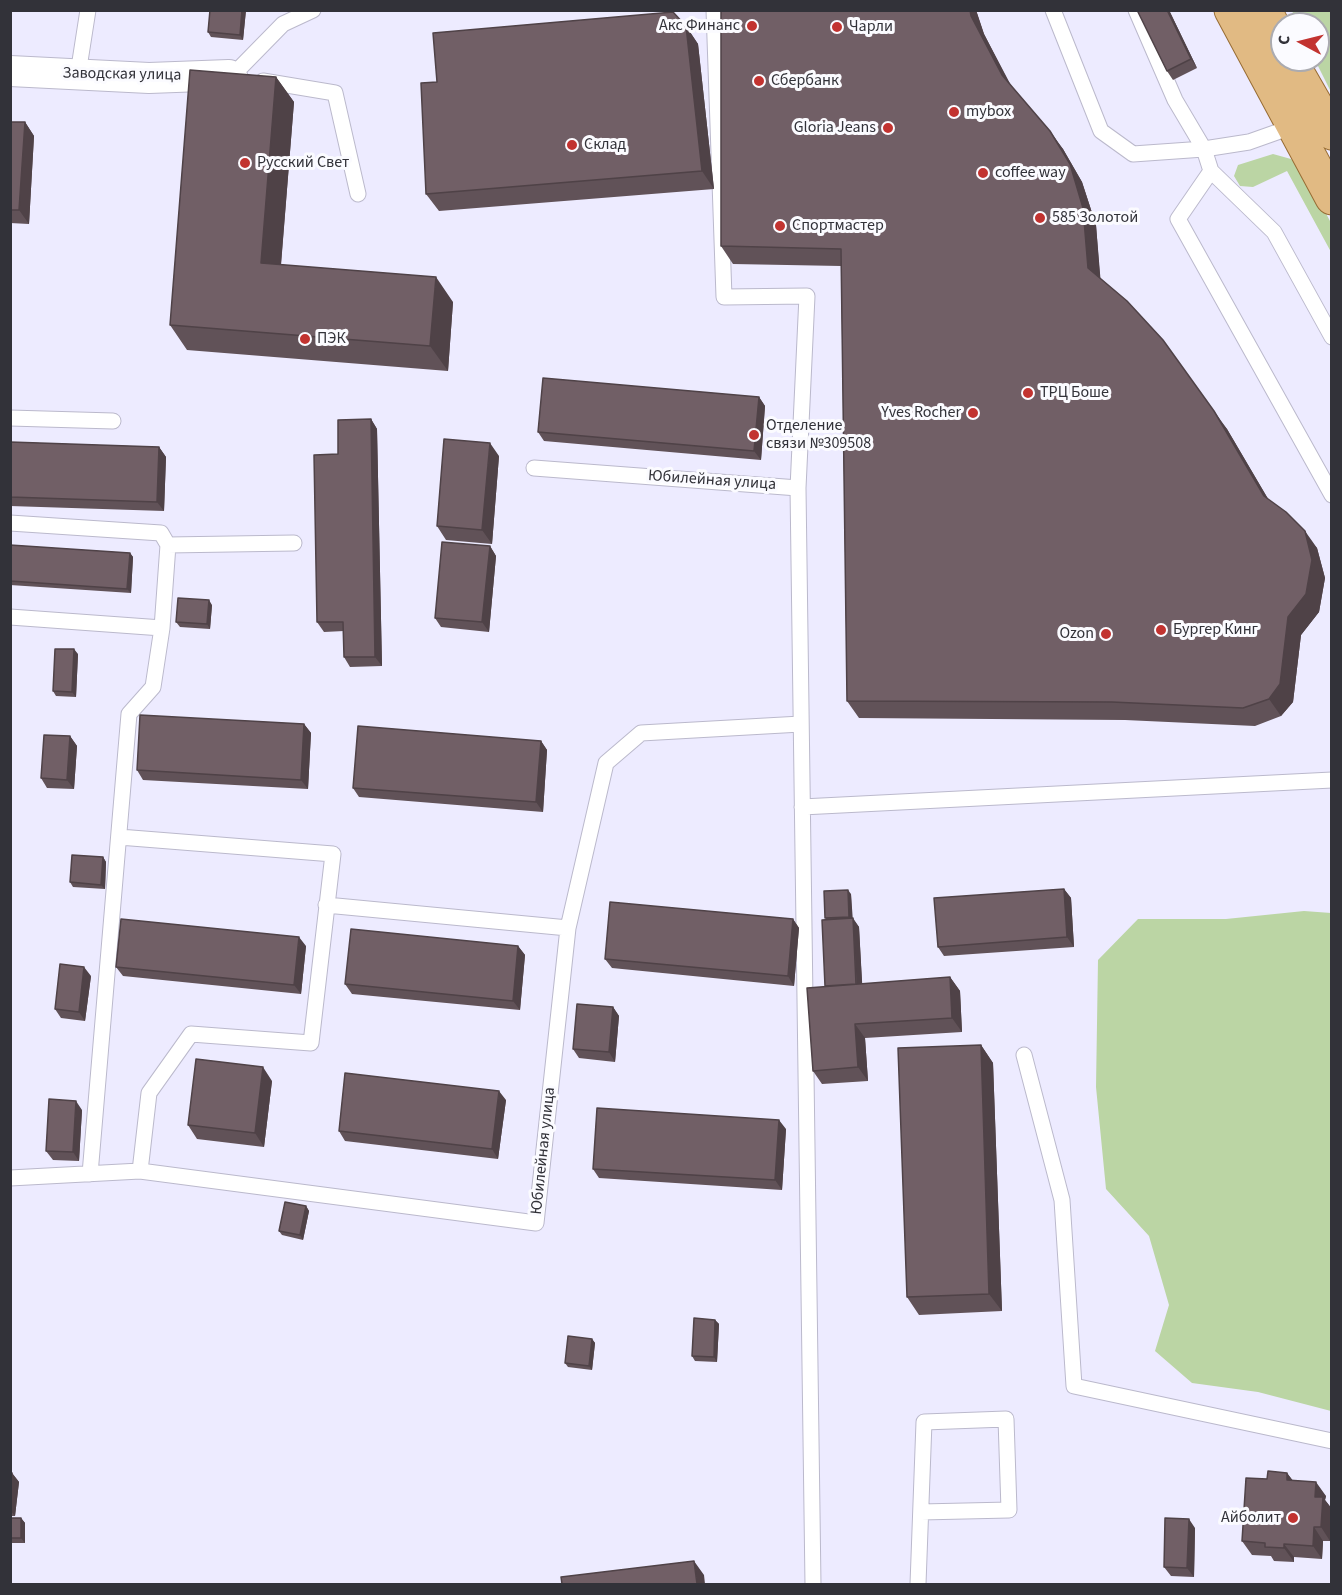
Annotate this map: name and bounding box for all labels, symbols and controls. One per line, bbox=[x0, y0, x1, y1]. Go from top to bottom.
north arrow bbox=[1270, 12, 1330, 72]
place label: Акс Финанс bbox=[659, 16, 740, 36]
place label: Чарли bbox=[849, 17, 893, 37]
marker: Акс Финанс bbox=[745, 19, 759, 33]
marker: Чарли bbox=[830, 20, 844, 34]
text: С bbox=[1273, 34, 1296, 46]
street label: Заводская улица bbox=[62, 64, 182, 86]
place label: Сбербанк bbox=[771, 71, 839, 91]
marker: Сбербанк bbox=[752, 74, 766, 88]
place label: mybox bbox=[966, 102, 1011, 122]
marker: mybox bbox=[947, 105, 961, 119]
place label: Gloria Jeans bbox=[794, 118, 876, 138]
marker: Gloria Jeans bbox=[881, 121, 895, 135]
place label: Склад bbox=[584, 135, 626, 155]
marker: Склад bbox=[565, 138, 579, 152]
place label: Русский Свет bbox=[257, 153, 349, 173]
marker: Русский Свет bbox=[238, 156, 252, 170]
place label: coffee way bbox=[995, 163, 1066, 183]
marker: coffee way bbox=[976, 166, 990, 180]
place label: 585 Золотой bbox=[1052, 208, 1138, 228]
marker: 585 Золотой bbox=[1033, 211, 1047, 225]
place label: Спортмастер bbox=[792, 216, 884, 236]
marker: Спортмастер bbox=[773, 219, 787, 233]
place label: ПЭК bbox=[317, 329, 346, 349]
marker: ПЭК bbox=[298, 332, 312, 346]
place label: ТРЦ Боше bbox=[1040, 383, 1109, 403]
marker: ТРЦ Боше bbox=[1021, 386, 1035, 400]
place label: Yves Rocher bbox=[881, 403, 961, 423]
marker: Yves Rocher bbox=[966, 406, 980, 420]
place label: Отделение связи №309508 bbox=[766, 416, 871, 454]
marker: Отделение связи №309508 bbox=[747, 428, 761, 442]
street label: Юбилейная улица bbox=[647, 467, 777, 495]
place label: Бургер Кинг bbox=[1173, 620, 1258, 640]
marker: Бургер Кинг bbox=[1154, 623, 1168, 637]
place label: Ozon bbox=[1059, 624, 1094, 644]
marker: Ozon bbox=[1099, 627, 1113, 641]
street label: Юбилейная улица bbox=[528, 1086, 560, 1216]
place label: Айболит bbox=[1221, 1508, 1281, 1528]
marker: Айболит bbox=[1286, 1511, 1300, 1525]

